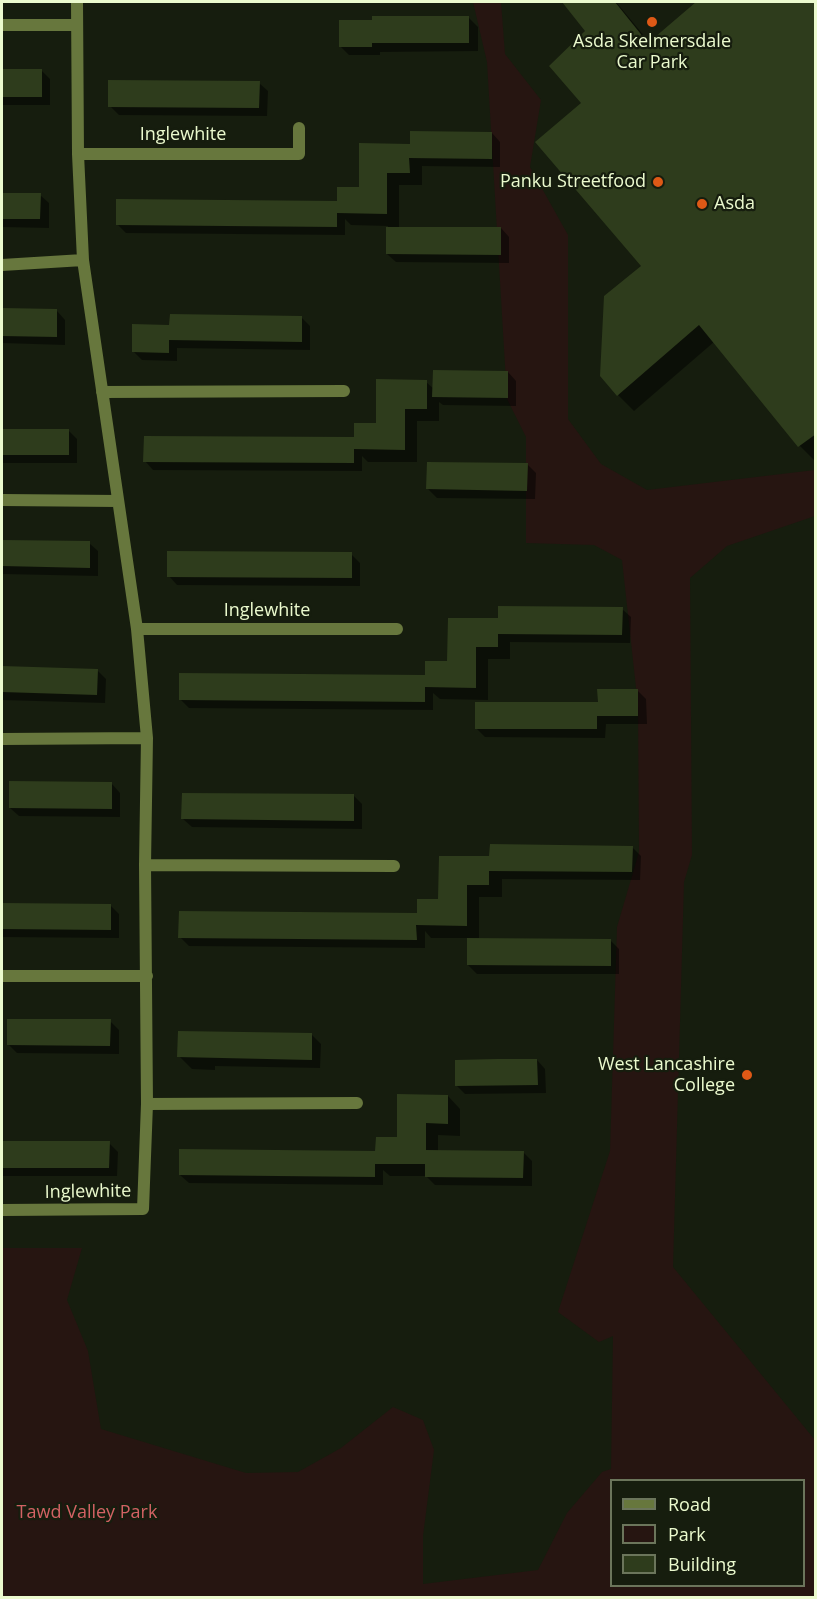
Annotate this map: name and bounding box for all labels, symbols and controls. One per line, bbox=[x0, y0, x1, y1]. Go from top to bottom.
marker: Asda Skelmersdale Car Park bbox=[645, 15, 659, 29]
place label: Asda Skelmersdale Car Park bbox=[573, 31, 731, 74]
street label: Inglewhite bbox=[140, 124, 226, 146]
place label: Panku Streetfood bbox=[500, 171, 646, 193]
marker: Panku Streetfood bbox=[651, 175, 665, 189]
place label: Asda bbox=[714, 193, 755, 215]
marker: Asda bbox=[695, 197, 709, 211]
street label: Inglewhite bbox=[224, 600, 310, 622]
place label: West Lancashire College bbox=[598, 1054, 735, 1096]
marker: West Lancashire College bbox=[740, 1068, 754, 1082]
street label: Inglewhite bbox=[45, 1180, 131, 1204]
legend bbox=[610, 1479, 805, 1587]
text: Road bbox=[668, 1492, 711, 1516]
park label: Tawd Valley Park bbox=[17, 1502, 157, 1524]
text: Park bbox=[668, 1522, 706, 1546]
text: Building bbox=[668, 1552, 736, 1576]

